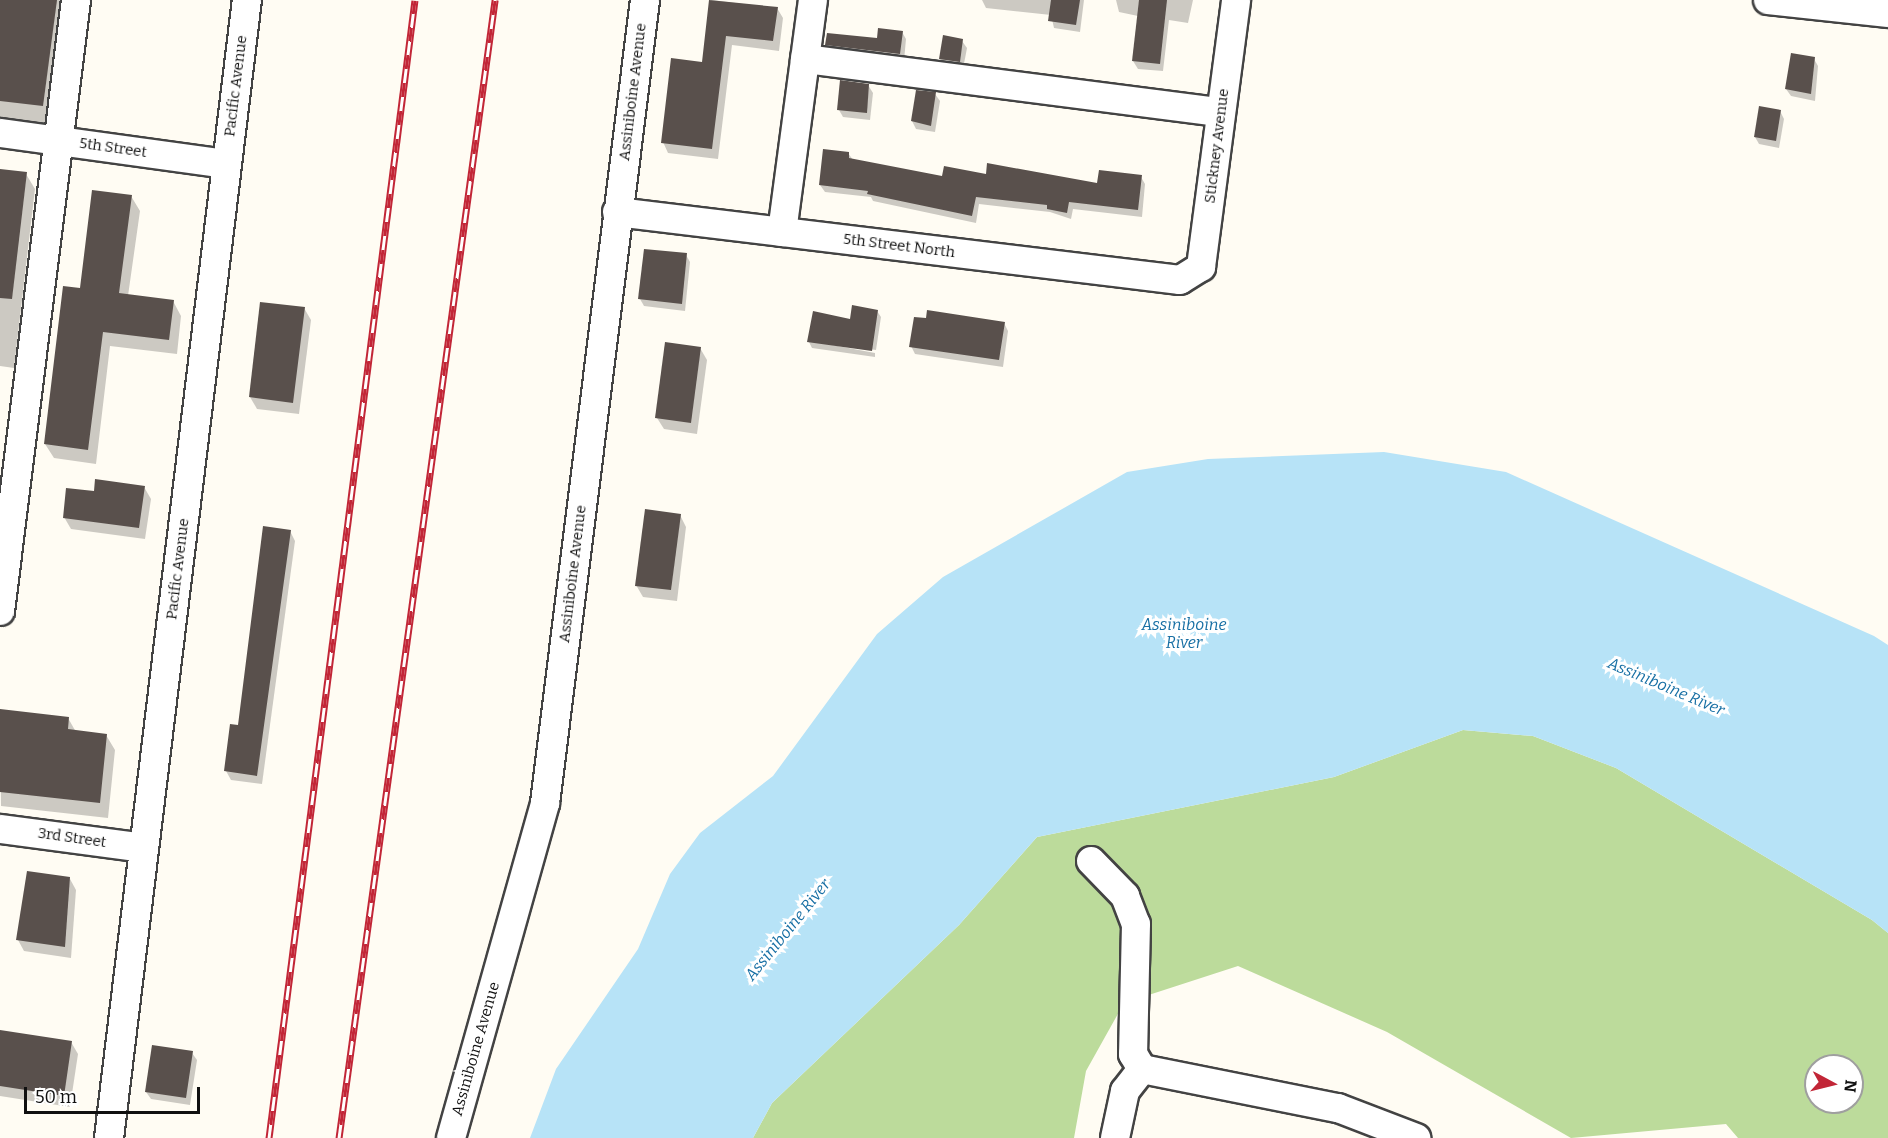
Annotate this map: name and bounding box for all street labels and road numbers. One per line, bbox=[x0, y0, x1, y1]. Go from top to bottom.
street label: Assiniboine Avenue bbox=[616, 22, 650, 162]
street label: Pacific Avenue bbox=[221, 34, 251, 138]
street label: Stickney Avenue bbox=[1201, 88, 1233, 204]
street label: 5th Street bbox=[78, 134, 148, 162]
street label: 5th Street North bbox=[842, 230, 956, 262]
street label: Assiniboine Avenue bbox=[556, 504, 590, 644]
street label: Pacific Avenue bbox=[163, 517, 193, 621]
street label: 3rd Street bbox=[37, 824, 107, 852]
street label: Assiniboine Avenue bbox=[448, 980, 504, 1118]

